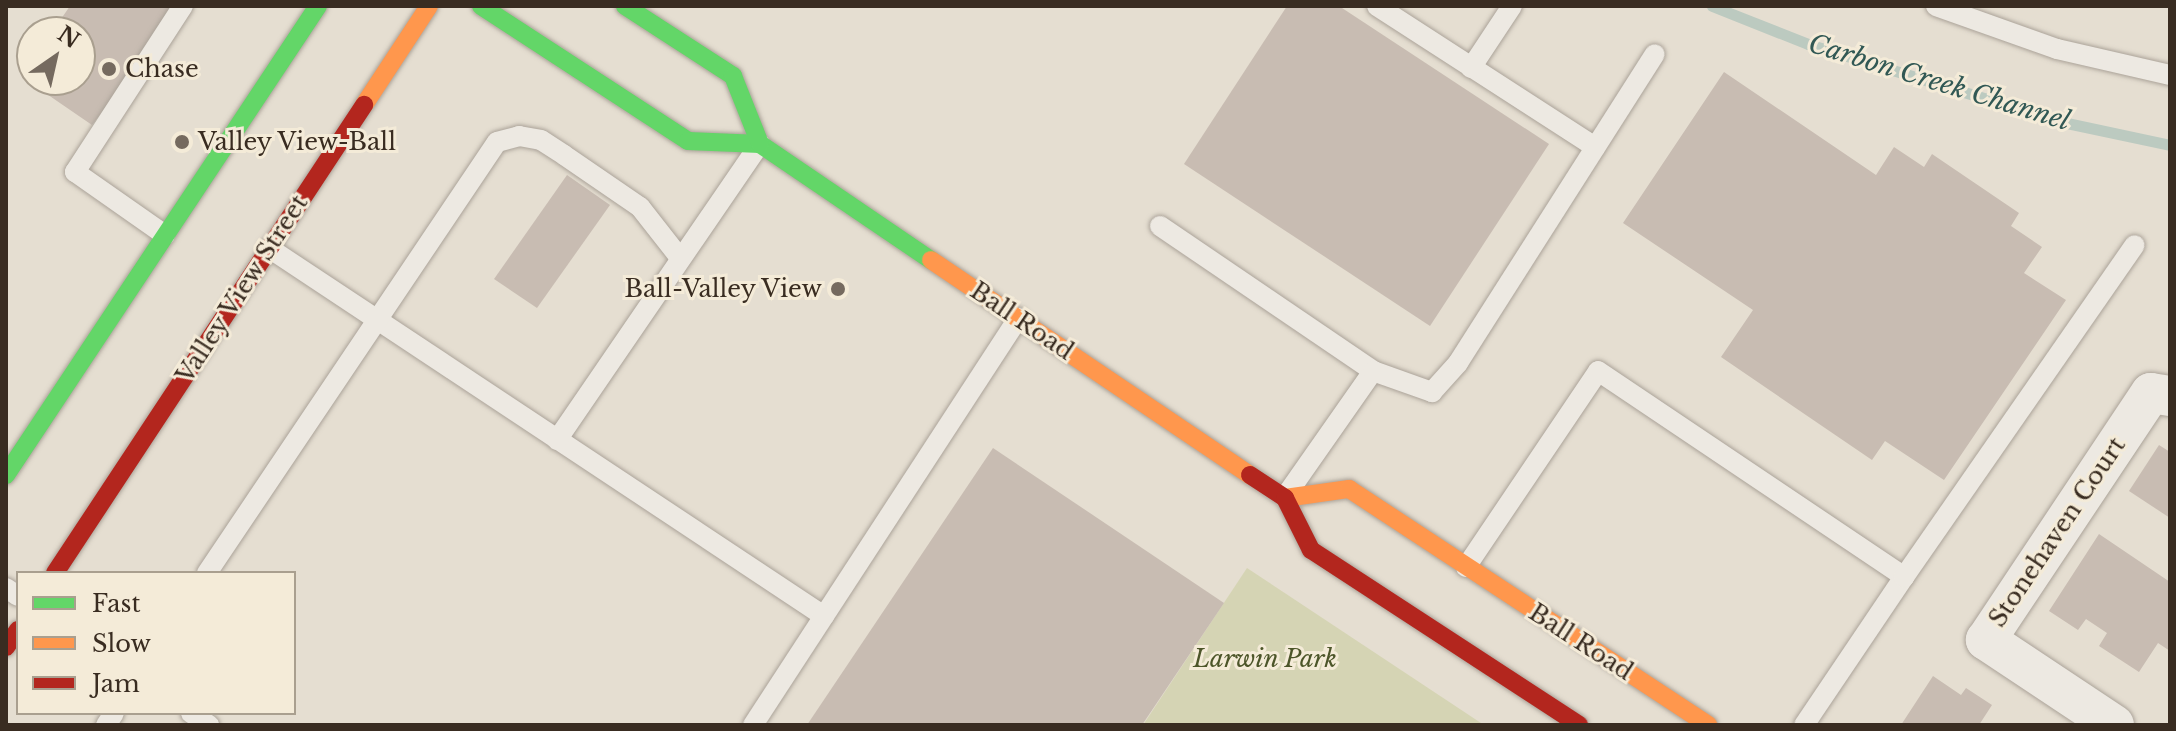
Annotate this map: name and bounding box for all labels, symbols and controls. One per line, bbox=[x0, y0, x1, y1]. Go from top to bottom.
north arrow bbox=[16, 16, 96, 96]
text: N bbox=[52, 20, 85, 54]
water label: Carbon Creek Channel bbox=[1804, 28, 2074, 138]
place label: Chase bbox=[125, 55, 199, 83]
marker: Chase bbox=[100, 60, 118, 78]
place label: Valley View-Ball bbox=[198, 128, 398, 156]
marker: Valley View-Ball bbox=[173, 133, 191, 151]
street label: Valley View Street bbox=[170, 189, 314, 389]
place label: Ball-Valley View bbox=[623, 275, 822, 303]
street label: Ball Road bbox=[965, 276, 1079, 366]
marker: Ball-Valley View bbox=[829, 280, 847, 298]
street label: Stonehaven Court bbox=[1983, 432, 2131, 632]
legend bbox=[16, 571, 296, 715]
text: Fast bbox=[92, 589, 140, 618]
street label: Ball Road bbox=[1524, 598, 1638, 686]
text: Slow bbox=[92, 629, 151, 658]
park label: Larwin Park bbox=[1193, 645, 1337, 673]
text: Jam bbox=[92, 669, 140, 698]

